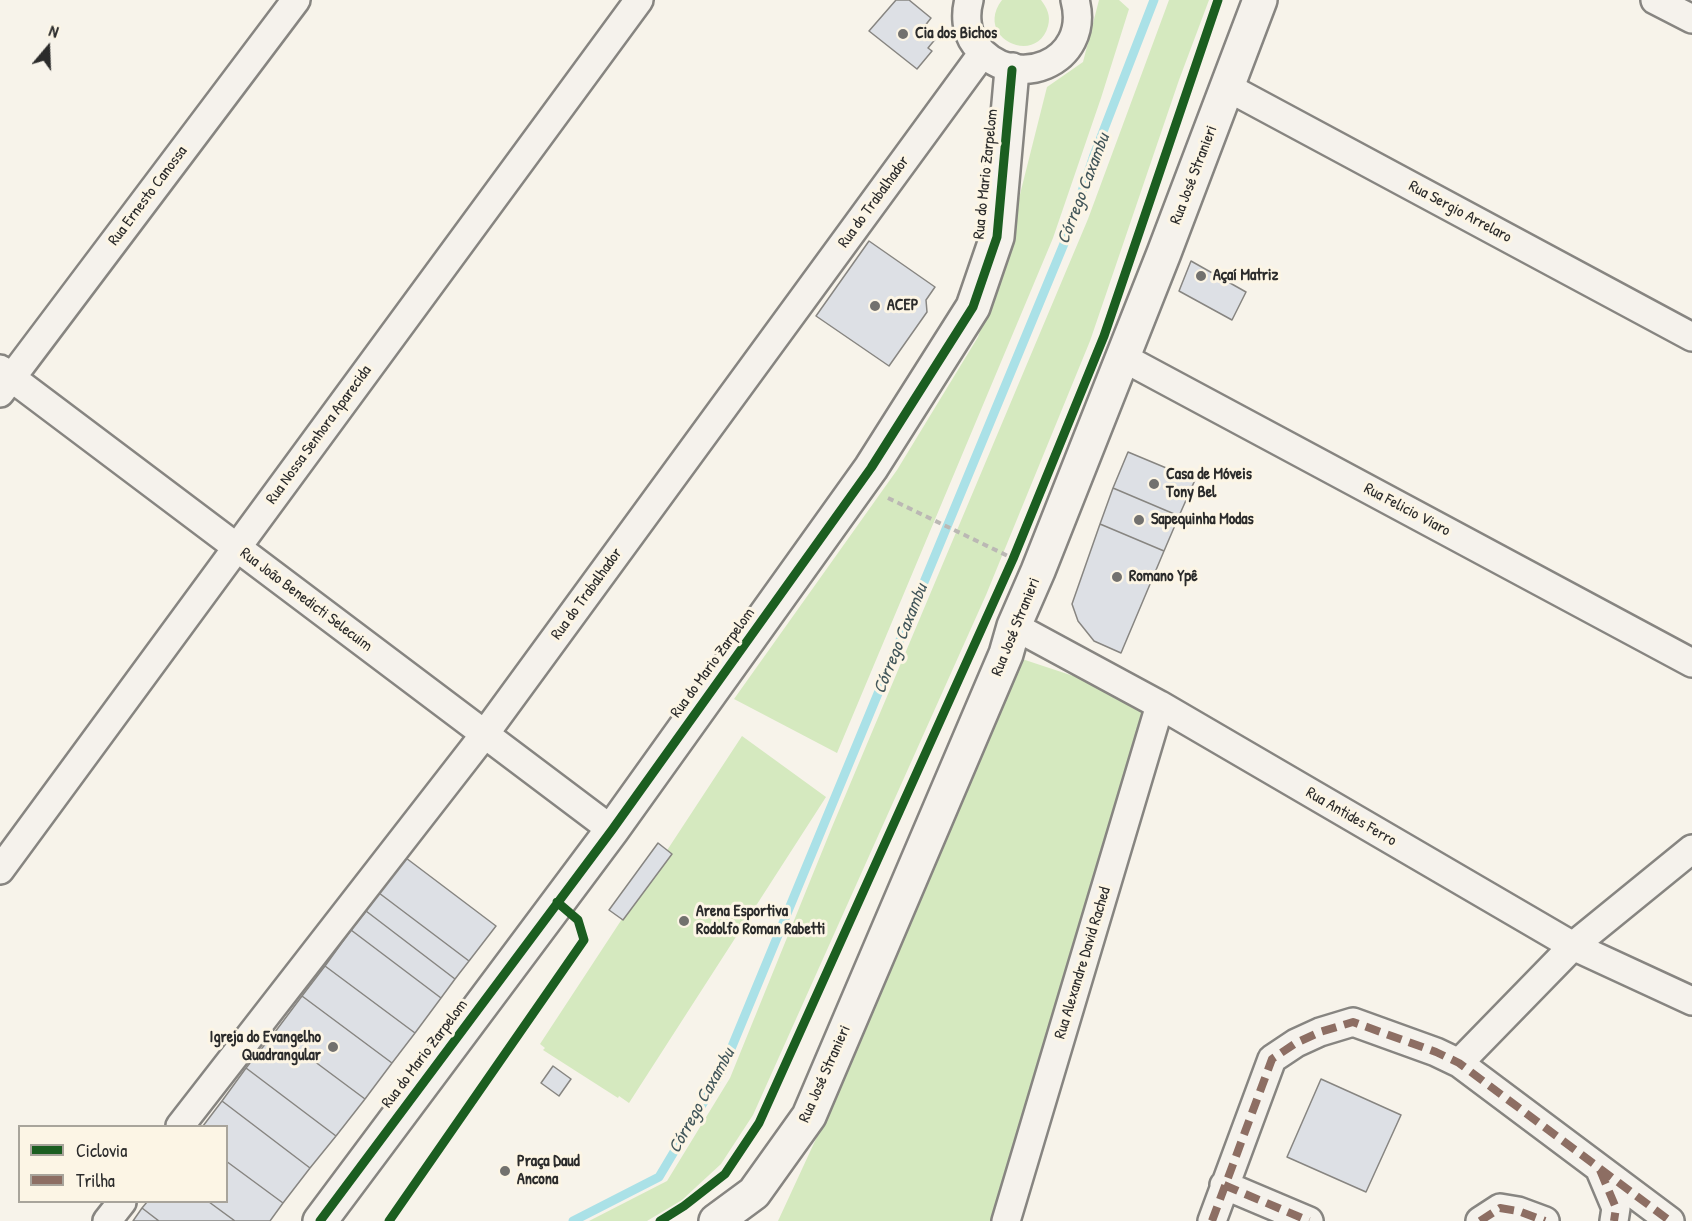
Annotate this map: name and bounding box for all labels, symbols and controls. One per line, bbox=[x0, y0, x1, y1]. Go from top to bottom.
north arrow bbox=[18, 18, 78, 78]
text: N bbox=[46, 19, 61, 43]
place label: Cia dos Bichos bbox=[915, 24, 997, 44]
marker: Cia dos Bichos bbox=[896, 27, 910, 41]
street label: Rua do Mario Zarpelom bbox=[970, 108, 1002, 240]
street label: Rua José Stranieri bbox=[1166, 123, 1222, 227]
water label: Córrego Caxambu bbox=[1053, 131, 1115, 247]
street label: Rua Ernesto Canossa bbox=[104, 142, 192, 250]
street label: Rua do Trabalhador bbox=[834, 152, 914, 252]
street label: Rua Sergio Arrelaro bbox=[1405, 177, 1515, 247]
place label: Açaí Matriz bbox=[1213, 266, 1278, 286]
marker: Açaí Matriz bbox=[1194, 269, 1208, 283]
place label: ACEP bbox=[887, 296, 918, 316]
marker: ACEP bbox=[868, 299, 882, 313]
street label: Rua Nossa Senhora Aparecida bbox=[262, 362, 376, 508]
place label: Casa de Móveis Tony Bel bbox=[1166, 465, 1252, 503]
marker: Casa de Móveis Tony Bel bbox=[1147, 477, 1161, 491]
street label: Rua Felicio Viaro bbox=[1360, 479, 1454, 541]
place label: Sapequinha Modas bbox=[1151, 510, 1254, 530]
marker: Sapequinha Modas bbox=[1132, 513, 1146, 527]
street label: Rua João Benedicti Selecuim bbox=[236, 544, 376, 656]
street label: Rua do Trabalhador bbox=[547, 544, 627, 644]
place label: Romano Ypê bbox=[1129, 567, 1198, 587]
marker: Romano Ypê bbox=[1110, 570, 1124, 584]
street label: Rua José Stranieri bbox=[988, 575, 1044, 679]
water label: Córrego Caxambu bbox=[869, 581, 933, 697]
street label: Rua do Mario Zarpelom bbox=[667, 604, 759, 722]
street label: Rua Antides Ferro bbox=[1302, 783, 1400, 851]
street label: Rua Alexandre David Rached bbox=[1051, 885, 1115, 1041]
place label: Arena Esportiva Rodolfo Roman Rabetti bbox=[696, 902, 825, 940]
marker: Arena Esportiva Rodolfo Roman Rabetti bbox=[677, 914, 691, 928]
street label: Rua do Mario Zarpelom bbox=[378, 996, 472, 1112]
street label: Rua José Stranieri bbox=[795, 1022, 855, 1126]
place label: Igreja do Evangelho Quadrangular bbox=[210, 1028, 321, 1066]
marker: Igreja do Evangelho Quadrangular bbox=[326, 1040, 340, 1054]
water label: Córrego Caxambu bbox=[664, 1045, 740, 1157]
legend bbox=[18, 1125, 228, 1203]
text: Ciclovia bbox=[76, 1138, 127, 1163]
place label: Praça Daud Ancona bbox=[517, 1152, 580, 1190]
marker: Praça Daud Ancona bbox=[498, 1164, 512, 1178]
text: Trilha bbox=[76, 1168, 115, 1193]

